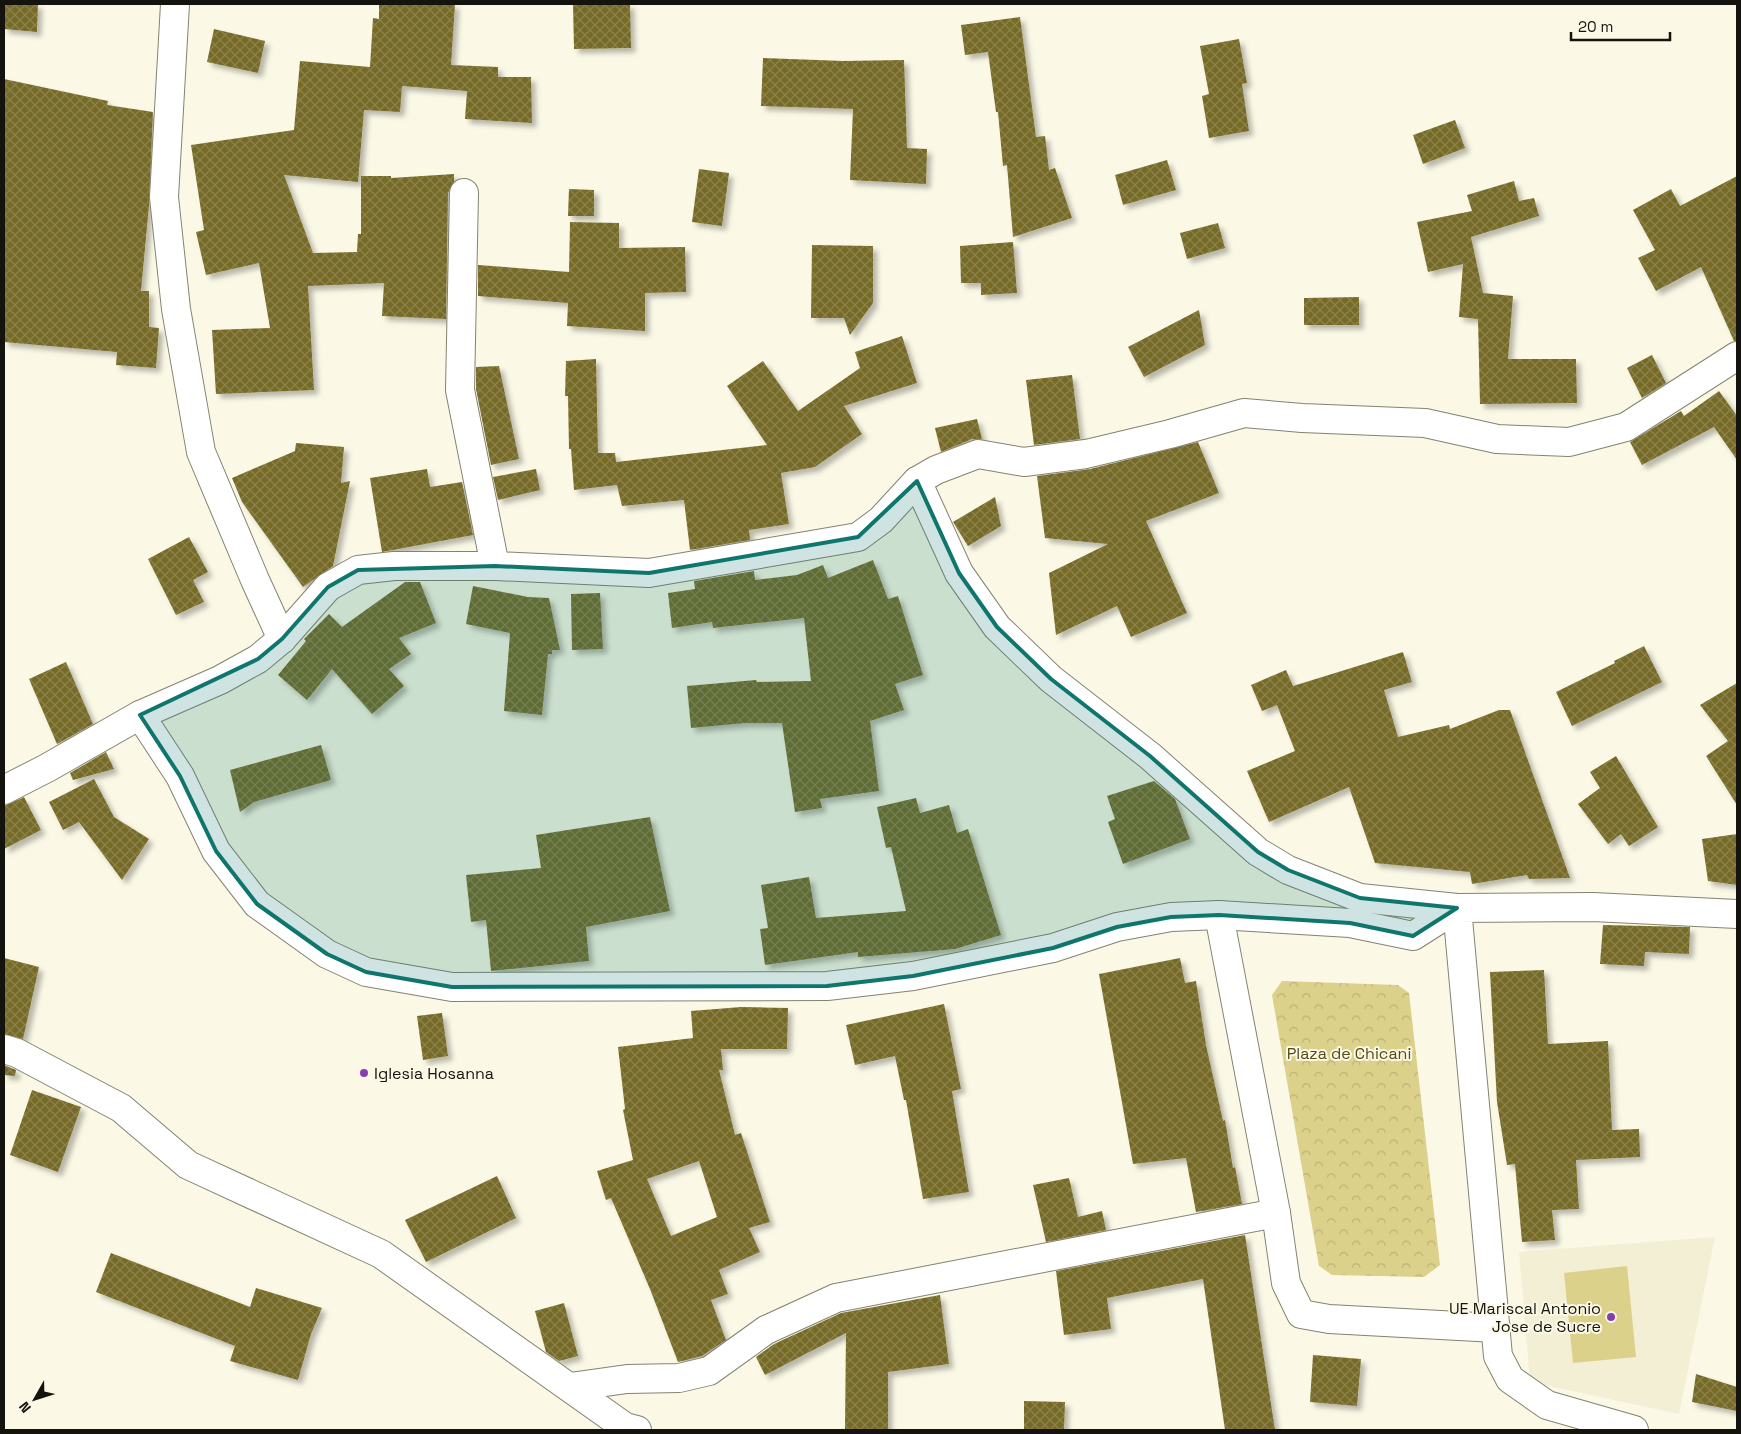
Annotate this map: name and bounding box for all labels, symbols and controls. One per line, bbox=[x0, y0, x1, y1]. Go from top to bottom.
scale bar bbox=[1571, 10, 1670, 42]
text: 20 m bbox=[1578, 17, 1613, 36]
park label: Plaza de Chicani bbox=[1287, 1043, 1411, 1064]
place label: Iglesia Hosanna bbox=[374, 1063, 494, 1084]
marker: Iglesia Hosanna bbox=[358, 1067, 370, 1079]
place label: UE Mariscal Antonio Jose de Sucre bbox=[1449, 1298, 1601, 1337]
marker: UE Mariscal Antonio Jose de Sucre bbox=[1605, 1311, 1617, 1323]
north arrow bbox=[10, 1374, 60, 1424]
text: N bbox=[15, 1398, 35, 1416]

